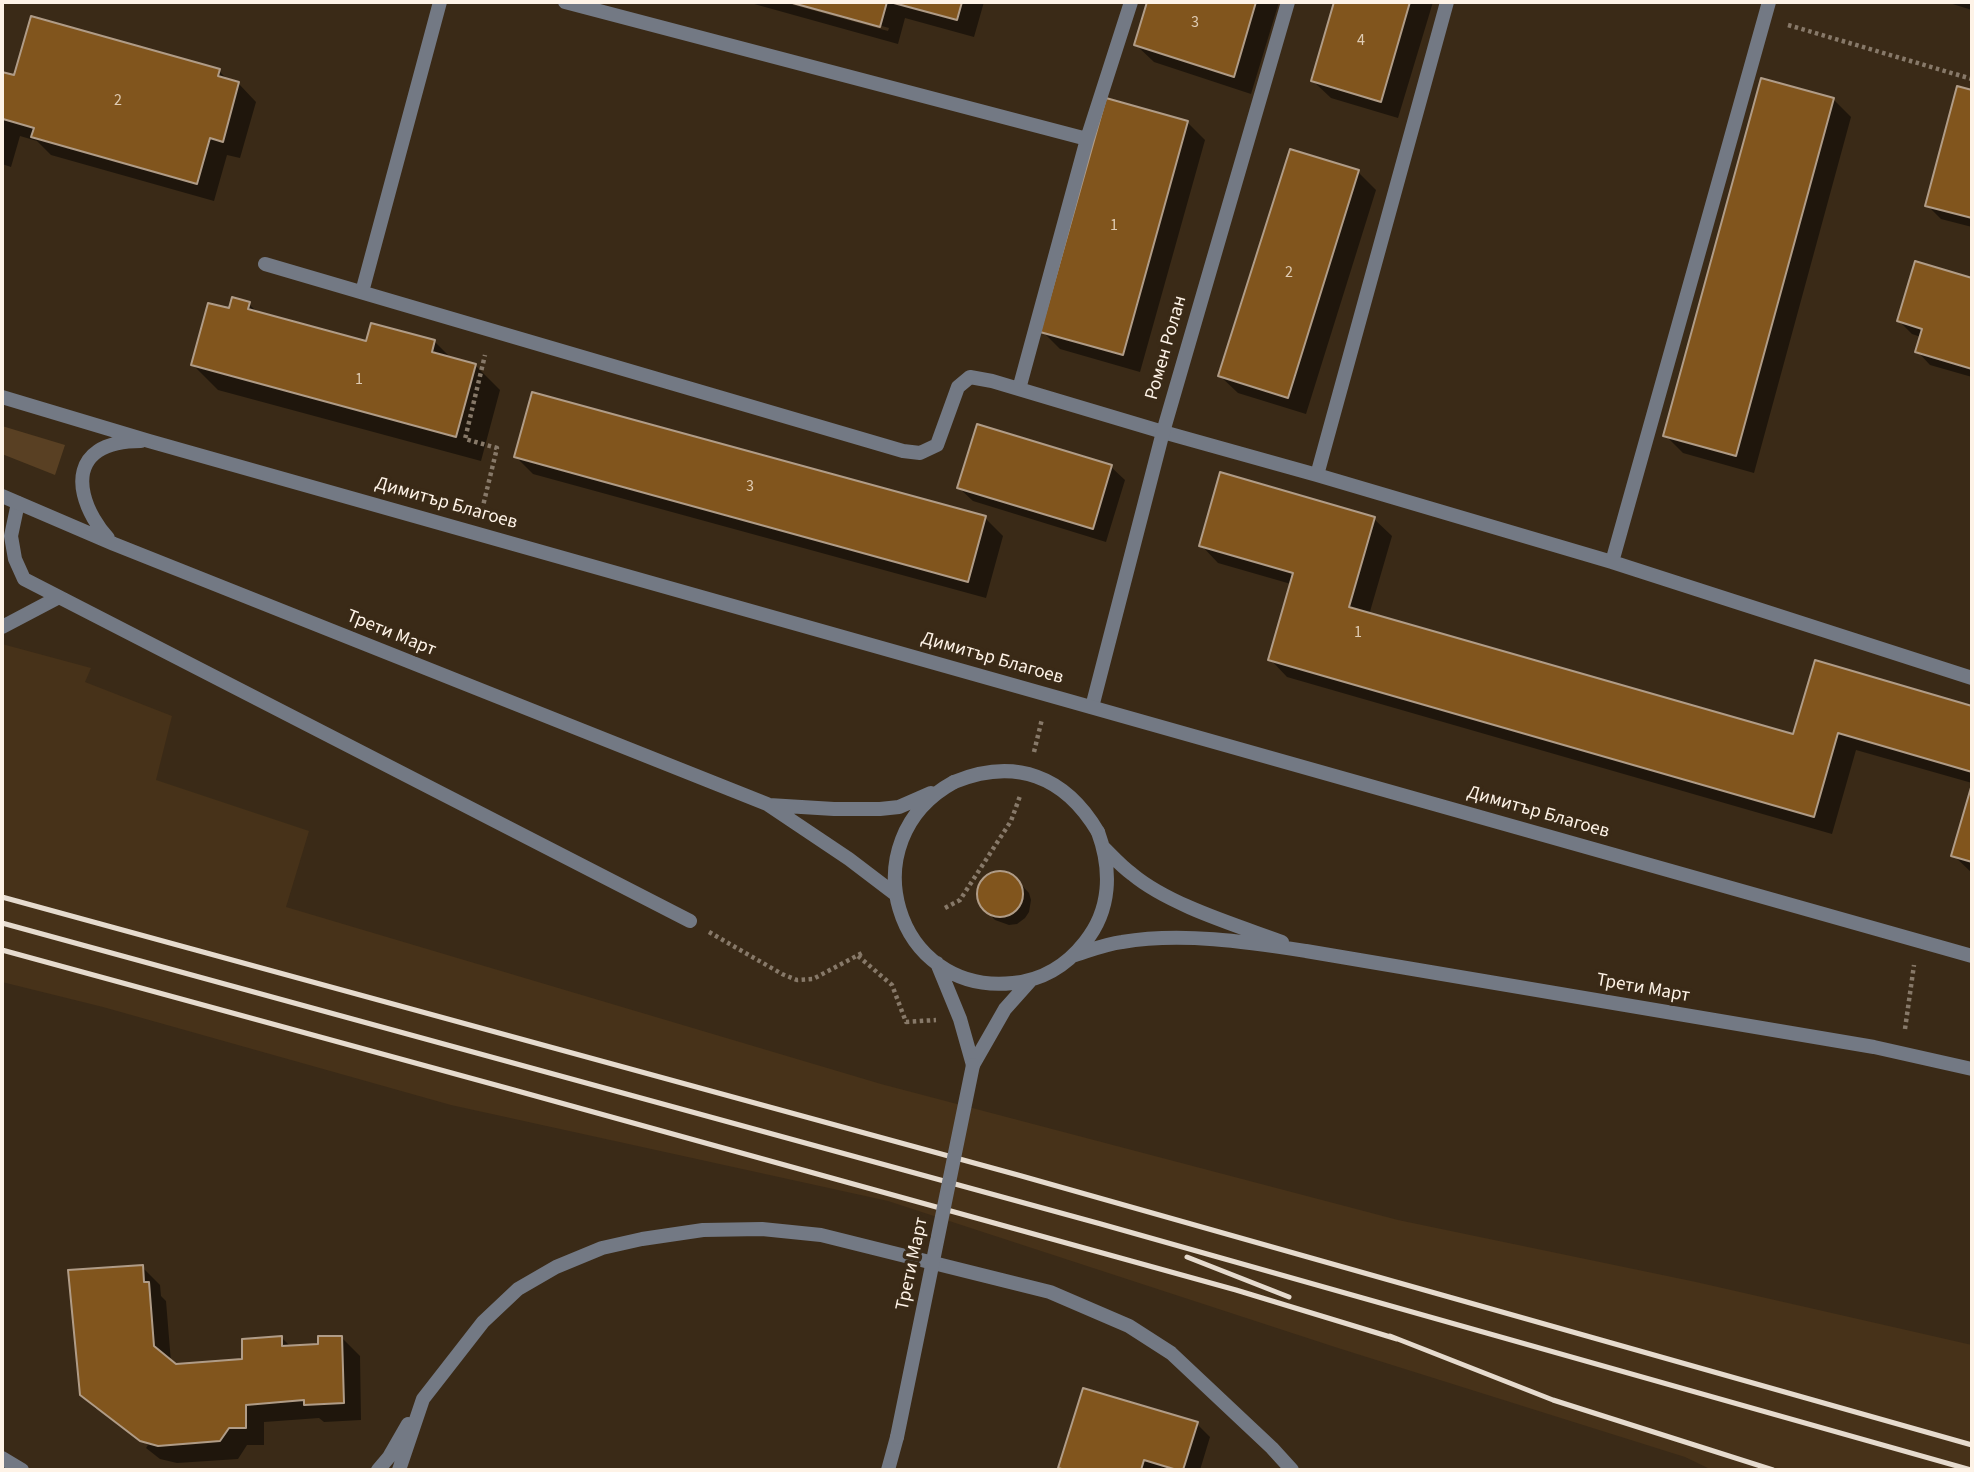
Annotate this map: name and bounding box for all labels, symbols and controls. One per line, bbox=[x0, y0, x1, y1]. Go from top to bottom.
house number: 3 bbox=[1191, 13, 1199, 33]
house number: 4 bbox=[1357, 31, 1365, 51]
house number: 2 bbox=[114, 91, 122, 111]
house number: 1 bbox=[1110, 216, 1118, 236]
house number: 2 bbox=[1285, 263, 1293, 283]
street label: Ромен Ролан bbox=[1141, 293, 1193, 403]
house number: 1 bbox=[355, 370, 363, 390]
street label: Димитър Благоев bbox=[372, 473, 520, 535]
house number: 3 bbox=[746, 477, 754, 497]
street label: Трети Март bbox=[343, 606, 439, 662]
house number: 1 bbox=[1354, 623, 1362, 643]
street label: Димитър Благоев bbox=[918, 628, 1066, 690]
street label: Димитър Благоев bbox=[1464, 782, 1612, 844]
street label: Трети Март bbox=[1594, 970, 1692, 1008]
street label: Трети Март bbox=[892, 1215, 934, 1313]

